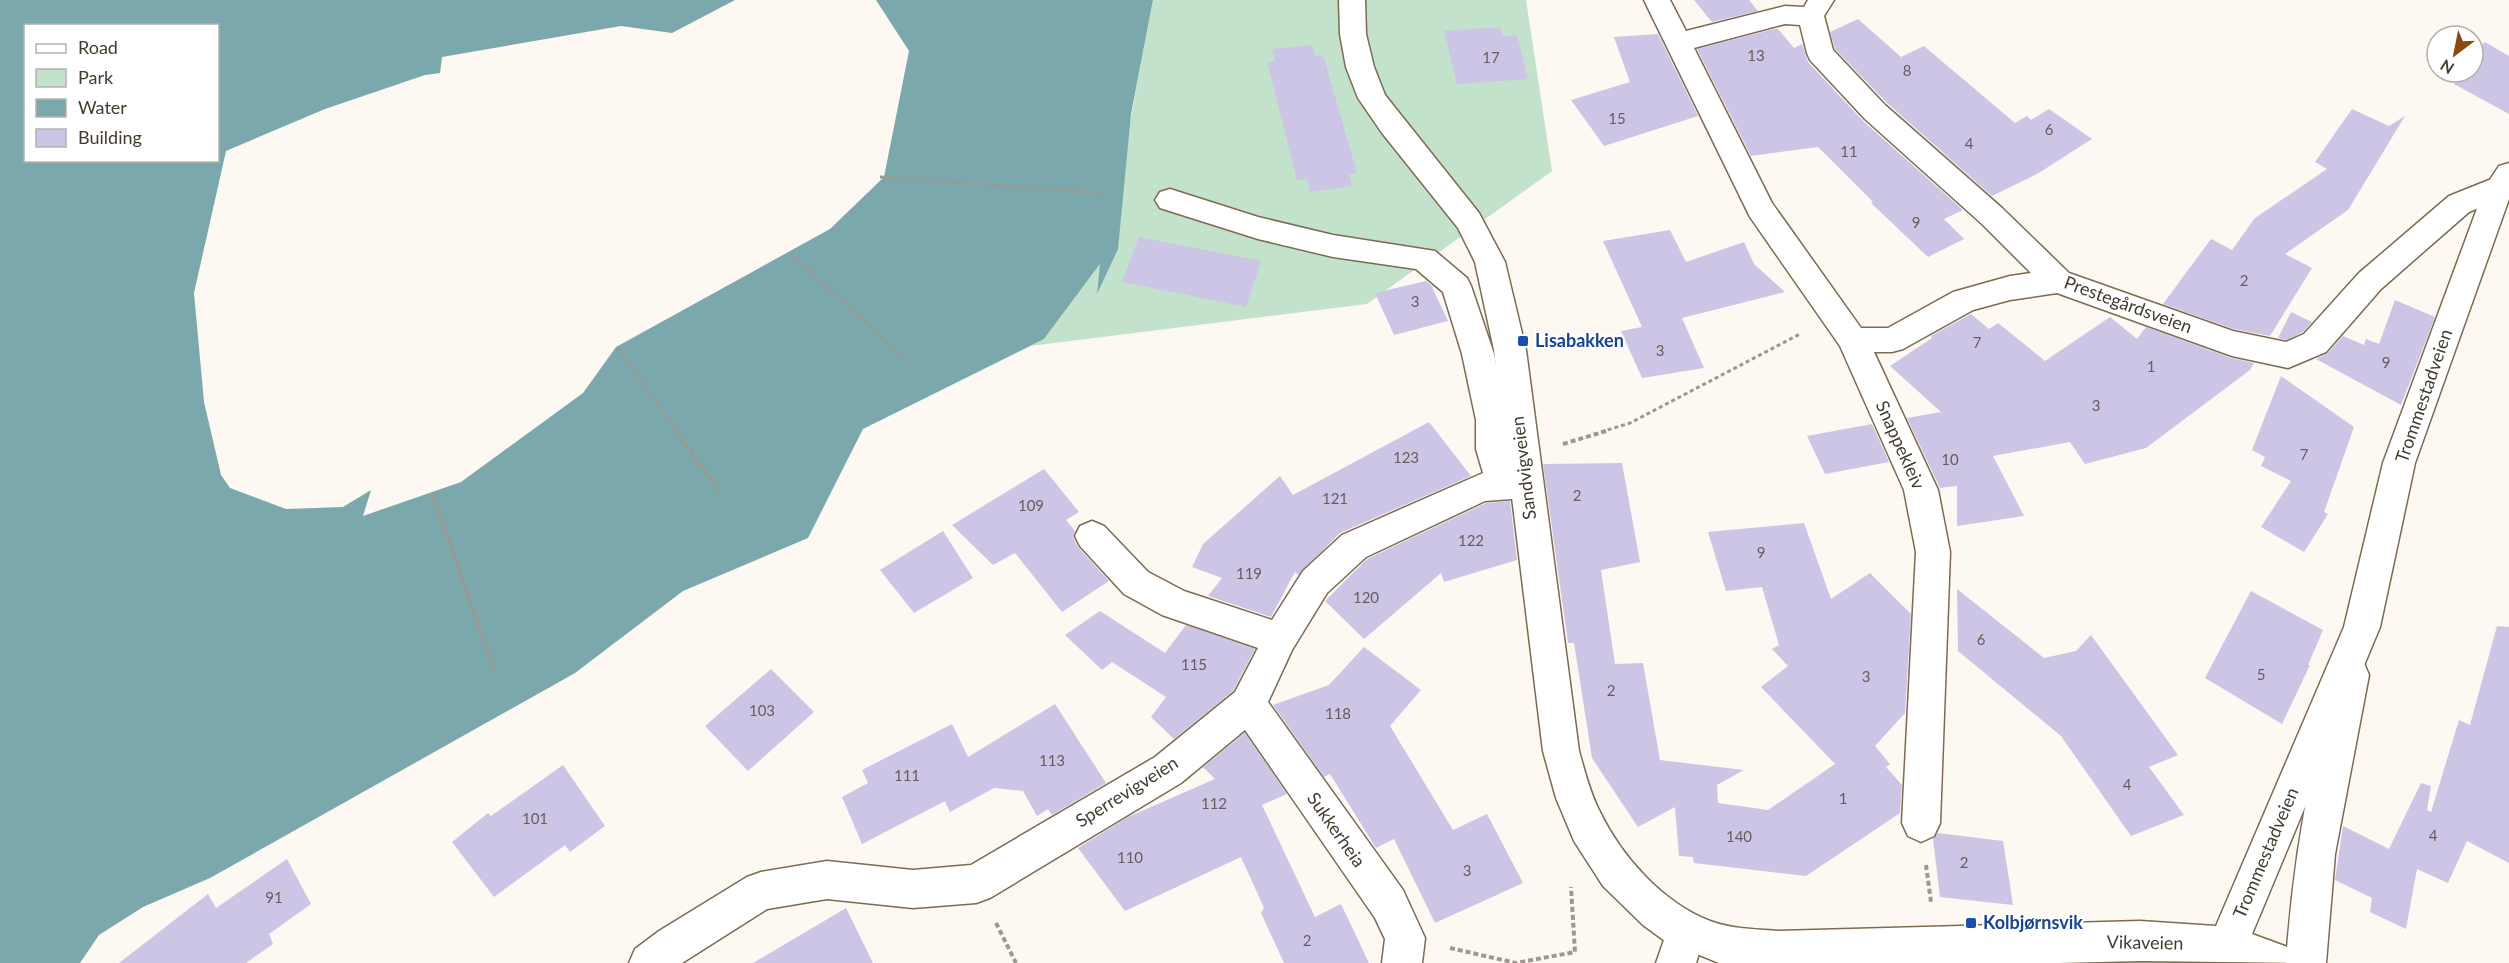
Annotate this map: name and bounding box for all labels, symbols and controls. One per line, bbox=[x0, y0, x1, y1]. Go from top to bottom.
legend bbox=[24, 24, 219, 162]
north arrow bbox=[2425, 24, 2485, 84]
text: Road bbox=[78, 36, 118, 58]
house number: 13 bbox=[1747, 46, 1765, 64]
house number: 17 bbox=[1482, 48, 1500, 66]
text: N bbox=[2437, 56, 2457, 78]
house number: 8 bbox=[1903, 61, 1911, 79]
text: Park bbox=[78, 66, 114, 88]
text: Water bbox=[78, 96, 127, 118]
house number: 15 bbox=[1608, 109, 1626, 127]
house number: 6 bbox=[2045, 120, 2054, 138]
text: Building bbox=[78, 126, 142, 148]
house number: 4 bbox=[1965, 134, 1974, 152]
house number: 11 bbox=[1840, 142, 1858, 160]
house number: 9 bbox=[1912, 213, 1920, 231]
street label: Prestegårdsveien bbox=[2061, 271, 2195, 337]
house number: 2 bbox=[2240, 271, 2248, 289]
house number: 3 bbox=[1411, 292, 1419, 310]
street label: Trommestadveien bbox=[2390, 326, 2456, 465]
place label: Lisabakken bbox=[1535, 329, 1624, 351]
house number: 7 bbox=[1973, 333, 1982, 351]
marker: Lisabakken bbox=[1516, 334, 1530, 348]
house number: 3 bbox=[1656, 341, 1664, 359]
house number: 9 bbox=[2382, 353, 2390, 371]
house number: 1 bbox=[2147, 357, 2155, 375]
house number: 3 bbox=[2092, 396, 2100, 414]
street label: Snappekleiv bbox=[1872, 397, 1931, 493]
street label: Sandvigveien bbox=[1506, 415, 1540, 521]
house number: 7 bbox=[2300, 445, 2309, 463]
house number: 123 bbox=[1393, 448, 1419, 466]
house number: 10 bbox=[1941, 450, 1959, 468]
house number: 2 bbox=[1573, 486, 1581, 504]
house number: 121 bbox=[1322, 489, 1348, 507]
house number: 109 bbox=[1018, 496, 1044, 514]
house number: 122 bbox=[1458, 531, 1484, 549]
house number: 9 bbox=[1757, 543, 1765, 561]
house number: 119 bbox=[1236, 564, 1262, 582]
house number: 120 bbox=[1353, 588, 1379, 606]
house number: 6 bbox=[1977, 630, 1986, 648]
house number: 115 bbox=[1181, 655, 1207, 673]
house number: 5 bbox=[2257, 665, 2265, 683]
house number: 3 bbox=[1862, 667, 1870, 685]
house number: 2 bbox=[1607, 681, 1615, 699]
house number: 103 bbox=[749, 701, 775, 719]
house number: 118 bbox=[1325, 704, 1351, 722]
house number: 113 bbox=[1039, 751, 1065, 769]
street label: Sperrevigveien bbox=[1071, 751, 1182, 831]
house number: 111 bbox=[894, 766, 920, 784]
house number: 4 bbox=[2123, 775, 2132, 793]
street label: Trommestadveien bbox=[2228, 784, 2303, 921]
street label: Sukkerheia bbox=[1303, 788, 1371, 871]
house number: 1 bbox=[1839, 789, 1847, 807]
house number: 112 bbox=[1201, 794, 1227, 812]
house number: 101 bbox=[522, 809, 548, 827]
house number: 4 bbox=[2429, 826, 2438, 844]
house number: 140 bbox=[1726, 827, 1752, 845]
house number: 110 bbox=[1117, 848, 1143, 866]
house number: 2 bbox=[1960, 853, 1968, 871]
house number: 3 bbox=[1463, 861, 1471, 879]
house number: 91 bbox=[265, 888, 283, 906]
place label: Kolbjørnsvik bbox=[1983, 911, 2083, 933]
marker: Kolbjørnsvik bbox=[1964, 916, 1978, 930]
street label: Vikaveien bbox=[2106, 930, 2184, 954]
house number: 2 bbox=[1303, 931, 1311, 949]

